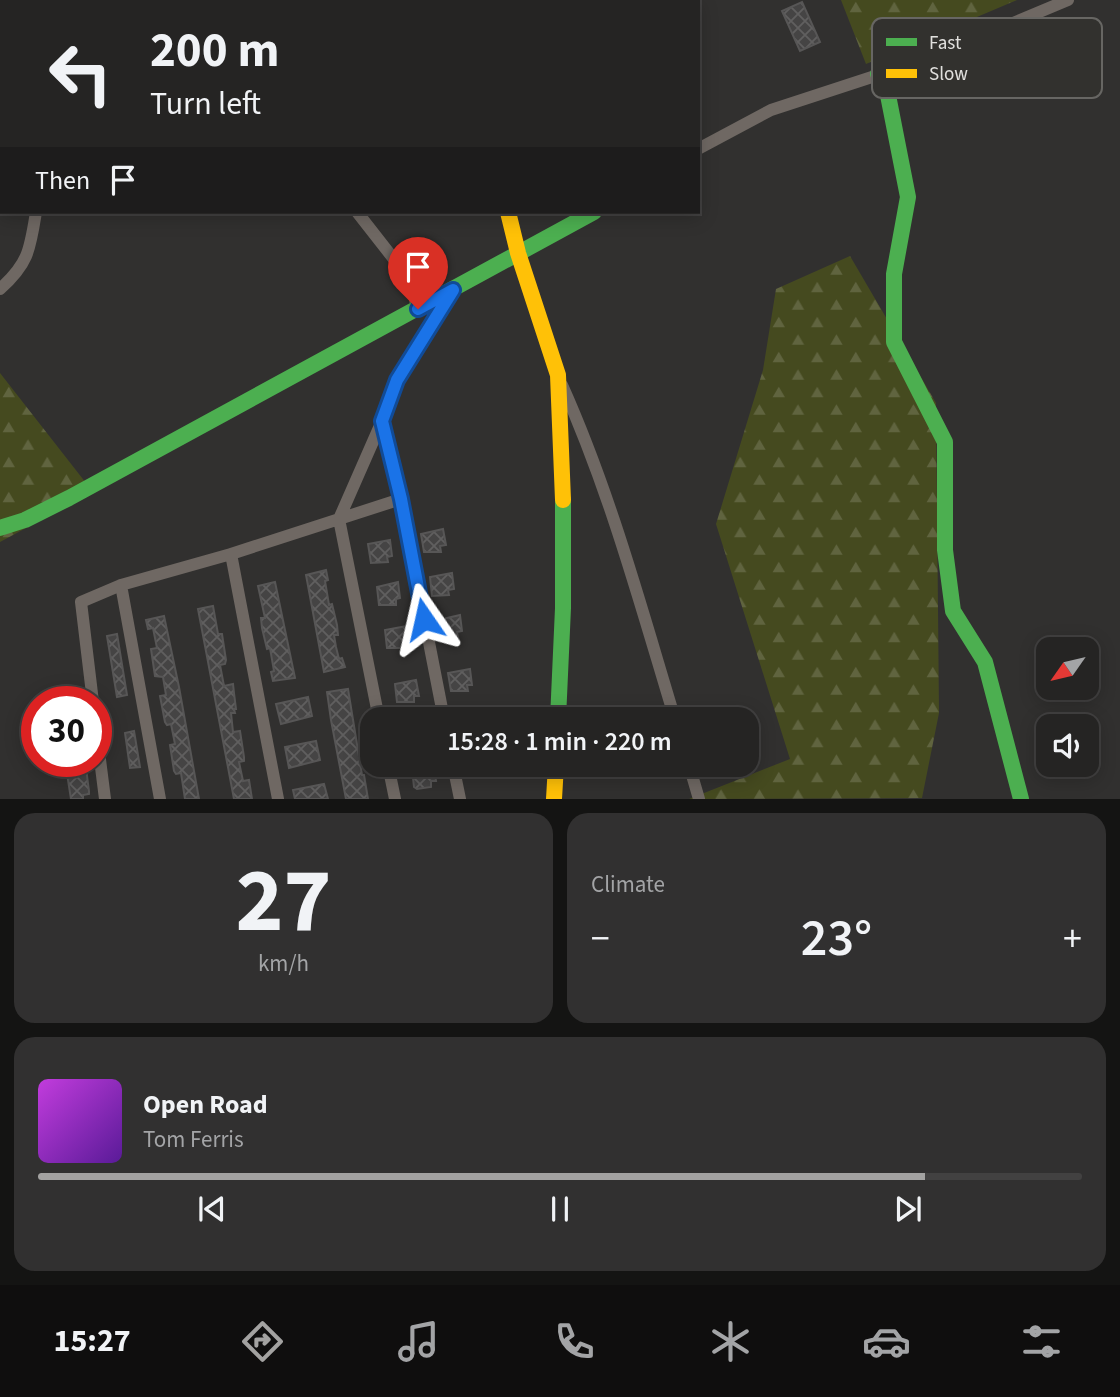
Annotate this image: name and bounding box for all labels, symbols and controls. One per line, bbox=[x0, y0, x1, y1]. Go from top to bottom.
text: 200 m bbox=[150, 16, 279, 86]
legend bbox=[872, 18, 1102, 98]
icon: left bbox=[35, 28, 126, 119]
text: Fast bbox=[929, 30, 962, 57]
text: Slow bbox=[929, 61, 968, 88]
text: Turn left bbox=[150, 81, 261, 127]
icon: arrive bbox=[104, 161, 142, 199]
text: Then bbox=[35, 162, 90, 199]
pin bbox=[388, 237, 448, 309]
icon: arrive bbox=[399, 248, 437, 286]
position arrow bbox=[387, 582, 461, 656]
north arrow bbox=[1036, 637, 1099, 700]
map controls bbox=[1036, 637, 1099, 777]
speed limit sign: 30 bbox=[21, 686, 112, 777]
button: sound bbox=[1036, 714, 1099, 777]
text: 15:28 · 1 min · 220 m bbox=[447, 723, 672, 760]
text: 27 bbox=[235, 837, 332, 966]
text: Climate bbox=[591, 868, 665, 901]
text: 23° bbox=[801, 902, 872, 976]
text: − bbox=[591, 912, 610, 966]
text: + bbox=[1063, 912, 1082, 966]
text: km/h bbox=[258, 947, 309, 980]
text: Open Road bbox=[143, 1086, 268, 1123]
text: Tom Ferris bbox=[143, 1123, 244, 1156]
icon: previous bbox=[193, 1190, 231, 1228]
icon: pause bbox=[541, 1190, 579, 1228]
icon: next bbox=[889, 1190, 927, 1228]
icon: directions bbox=[238, 1317, 287, 1366]
icon: music bbox=[394, 1317, 443, 1366]
icon: phone bbox=[550, 1317, 599, 1366]
icon: climate bbox=[706, 1317, 755, 1366]
icon: car bbox=[862, 1317, 911, 1366]
icon: filters bbox=[1017, 1317, 1066, 1366]
text: 15:27 bbox=[53, 1318, 131, 1364]

